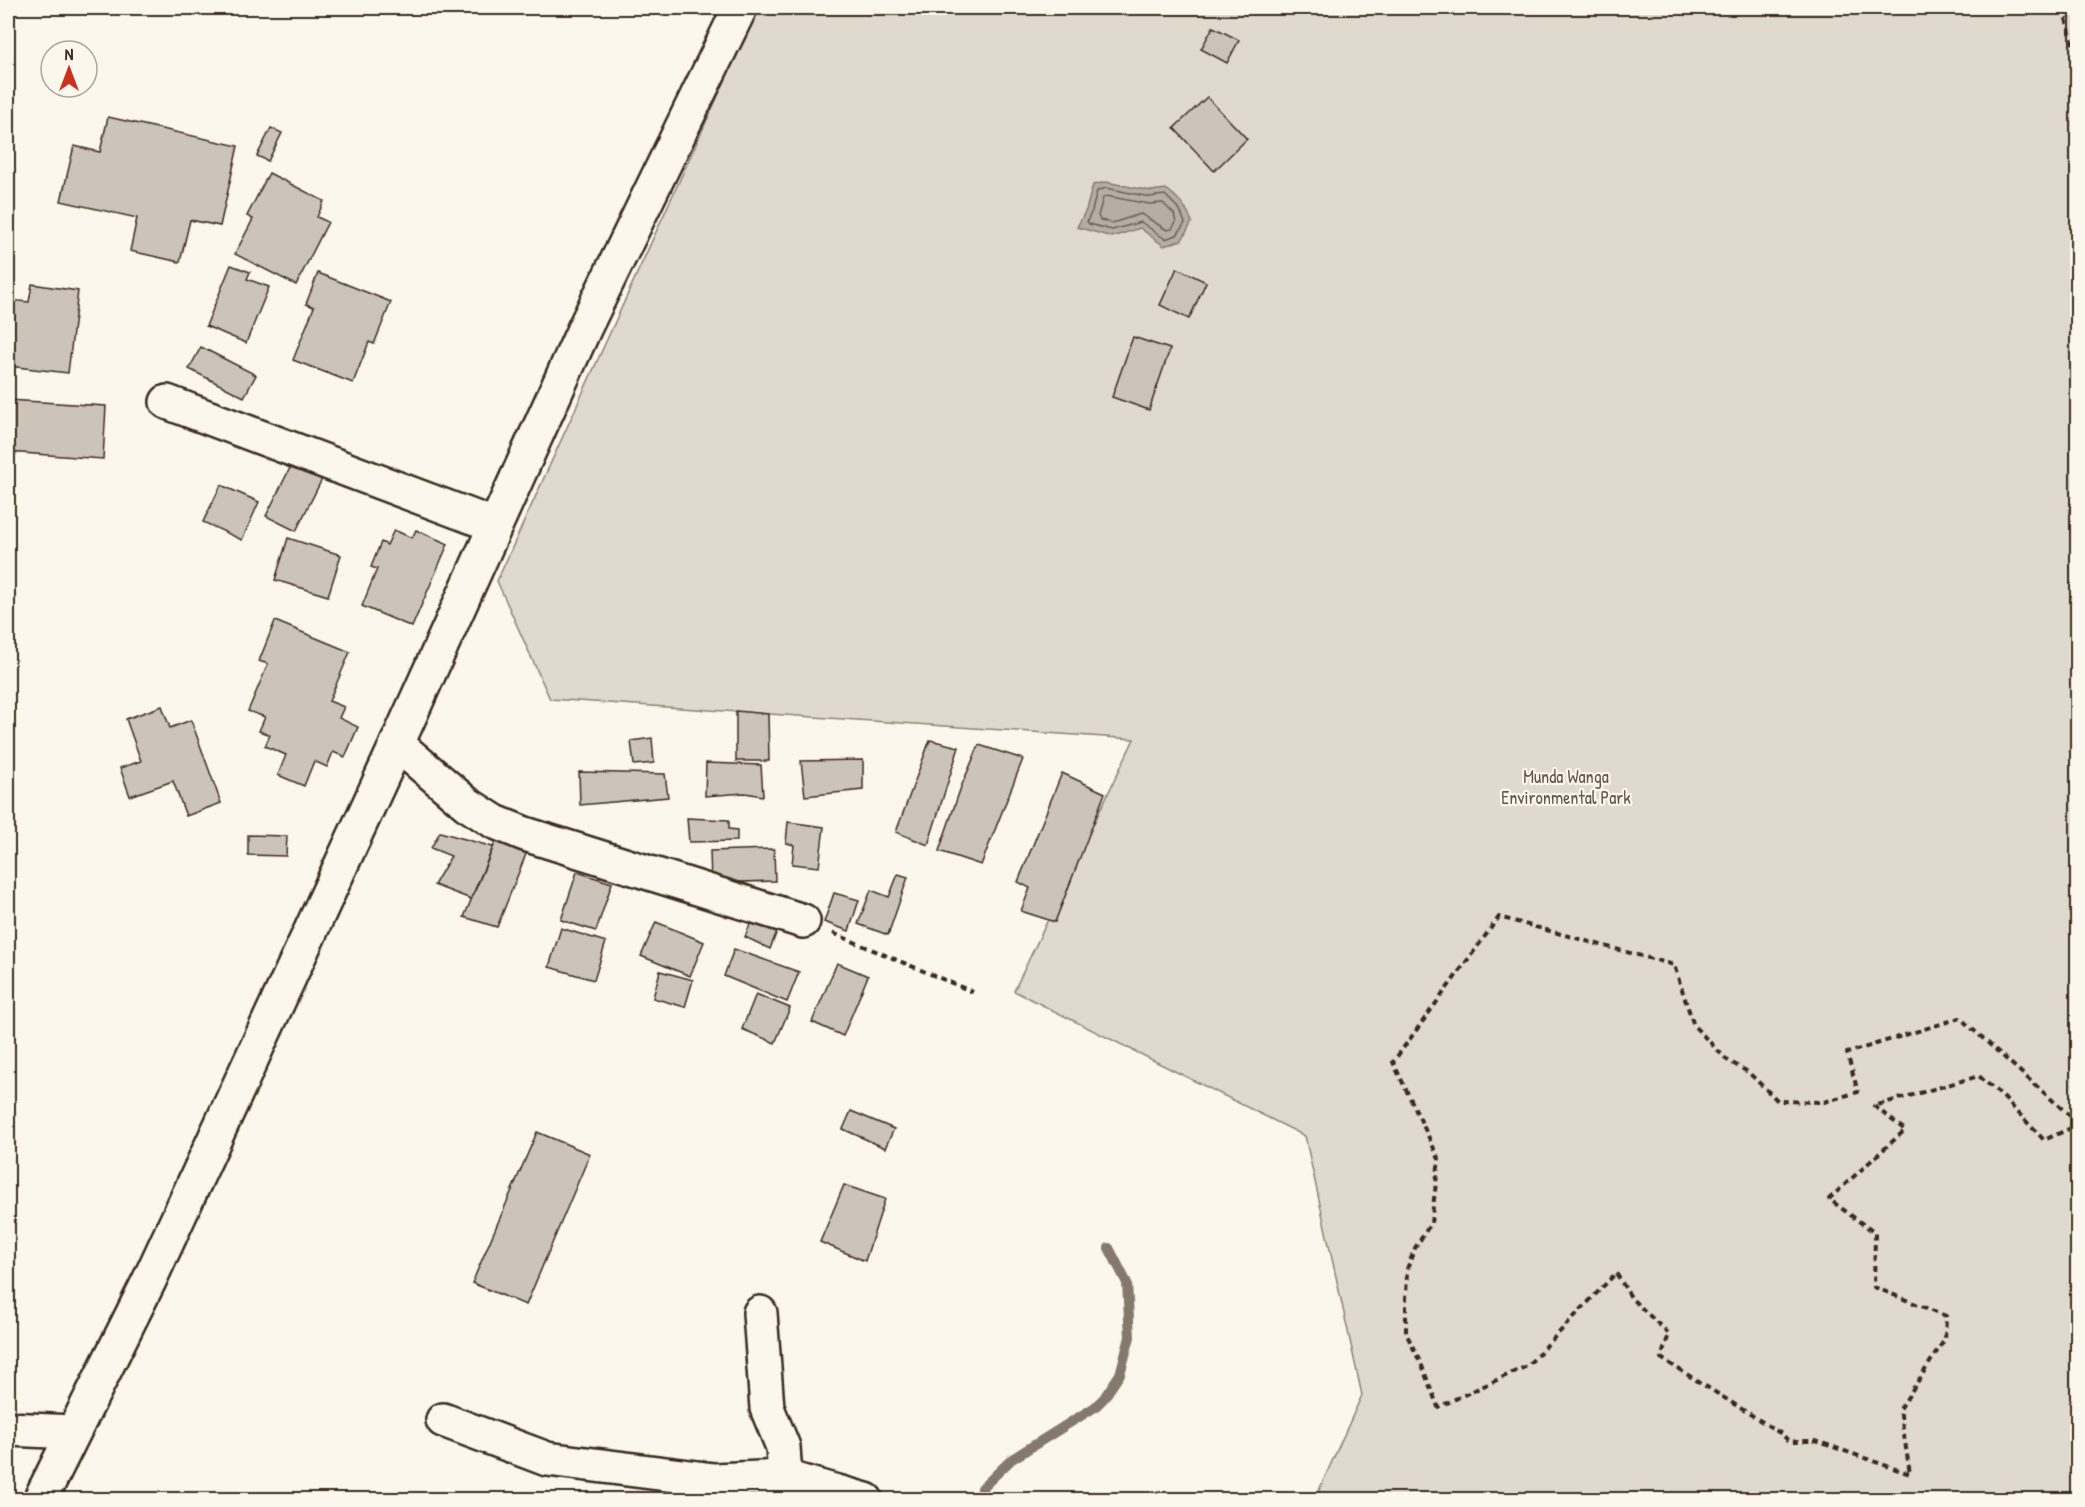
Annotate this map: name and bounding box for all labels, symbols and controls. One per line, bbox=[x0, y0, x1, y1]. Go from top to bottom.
north arrow bbox=[39, 39, 99, 99]
text: N bbox=[65, 43, 74, 65]
park label: Munda Wanga Environmental Park bbox=[1501, 764, 1631, 810]

